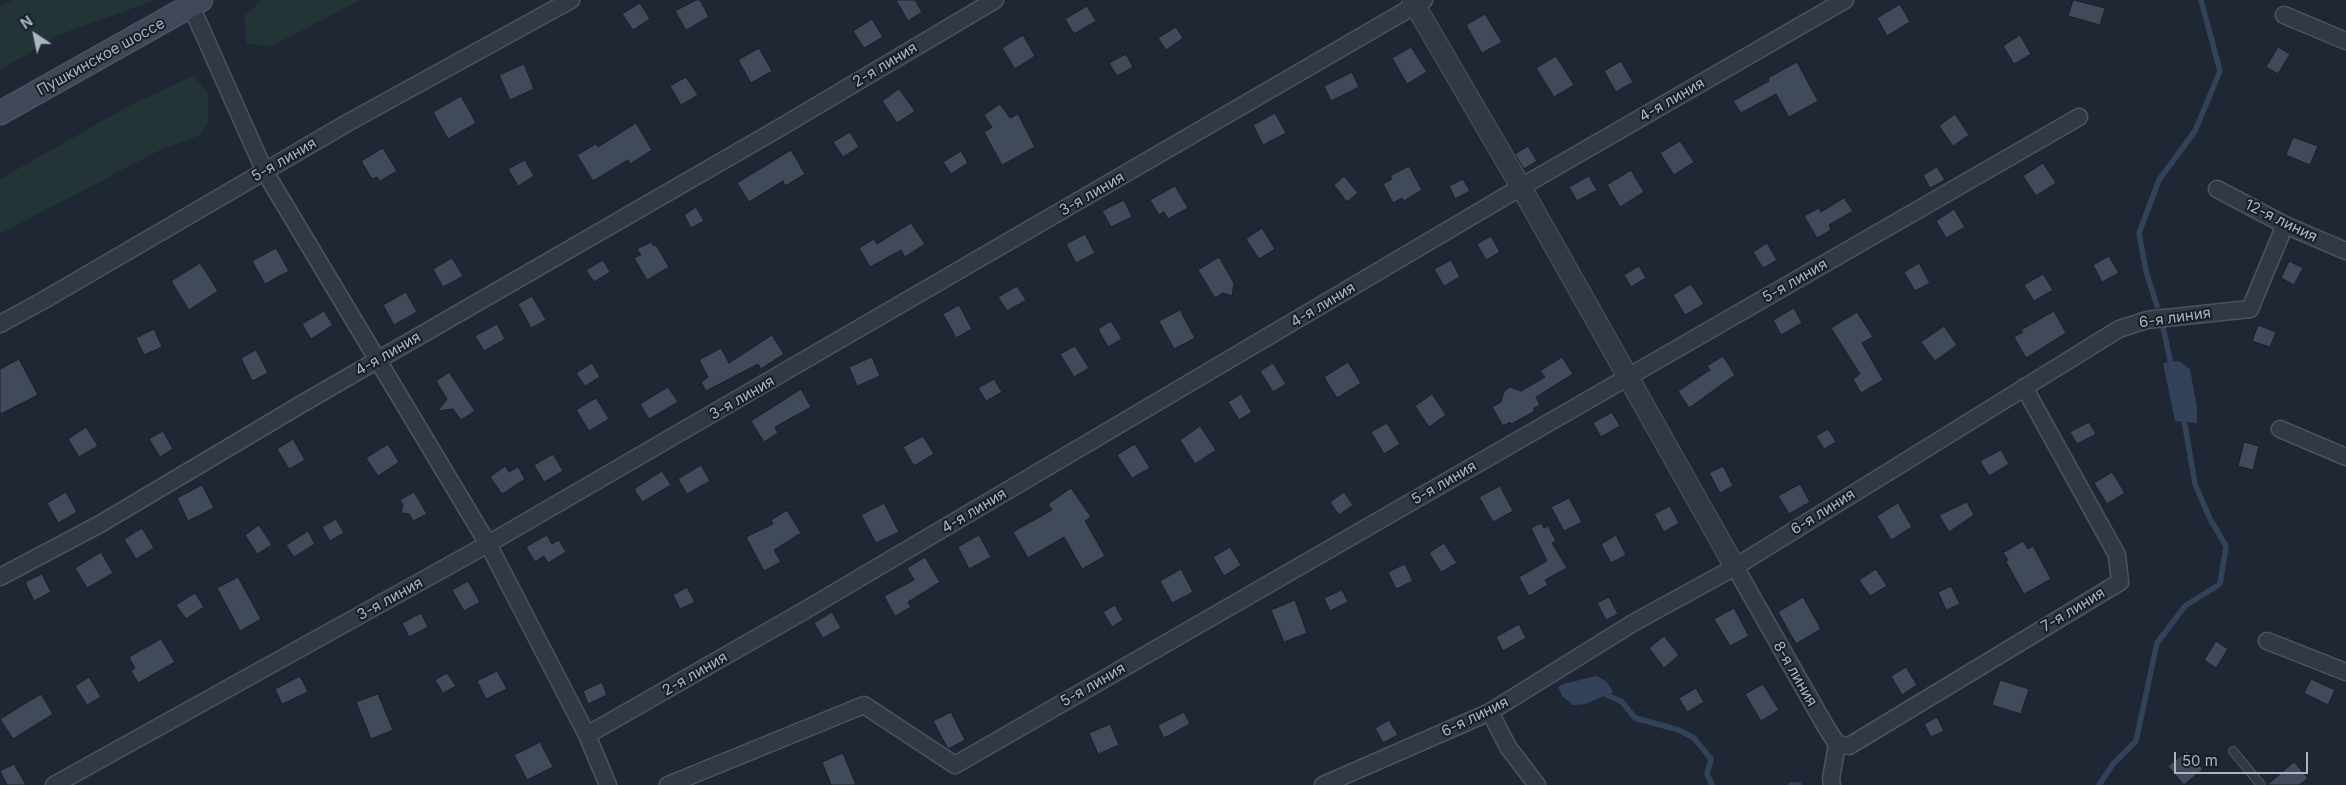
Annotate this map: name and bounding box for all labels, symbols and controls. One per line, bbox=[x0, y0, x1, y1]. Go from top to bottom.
north arrow bbox=[10, 10, 60, 60]
text: N bbox=[17, 12, 36, 32]
street label: Пушкинское шоссе bbox=[34, 14, 168, 100]
street label: 2-я линия bbox=[849, 39, 921, 91]
street label: 4-я линия bbox=[1636, 74, 1708, 126]
street label: 5-я линия bbox=[248, 134, 320, 186]
street label: 3-я линия bbox=[1056, 168, 1128, 220]
street label: 12-я линия bbox=[2242, 196, 2320, 246]
street label: 5-я линия bbox=[1759, 255, 1831, 307]
street label: 4-я линия bbox=[1287, 279, 1359, 331]
street label: 6-я линия bbox=[2138, 304, 2212, 332]
street label: 4-я линия bbox=[352, 328, 424, 380]
street label: 3-я линия bbox=[706, 372, 778, 424]
street label: 5-я линия bbox=[1408, 457, 1480, 509]
street label: 4-я линия bbox=[938, 485, 1010, 537]
street label: 6-я линия bbox=[1788, 485, 1858, 539]
street label: 3-я линия bbox=[354, 574, 426, 624]
street label: 7-я линия bbox=[2038, 584, 2108, 636]
street label: 8-я линия bbox=[1769, 638, 1821, 710]
street label: 2-я линия bbox=[659, 648, 731, 700]
street label: 5-я линия bbox=[1057, 659, 1129, 711]
street label: 6-я линия bbox=[1439, 693, 1511, 741]
scale bar bbox=[2176, 742, 2310, 774]
text: 50 m bbox=[2182, 751, 2218, 770]

